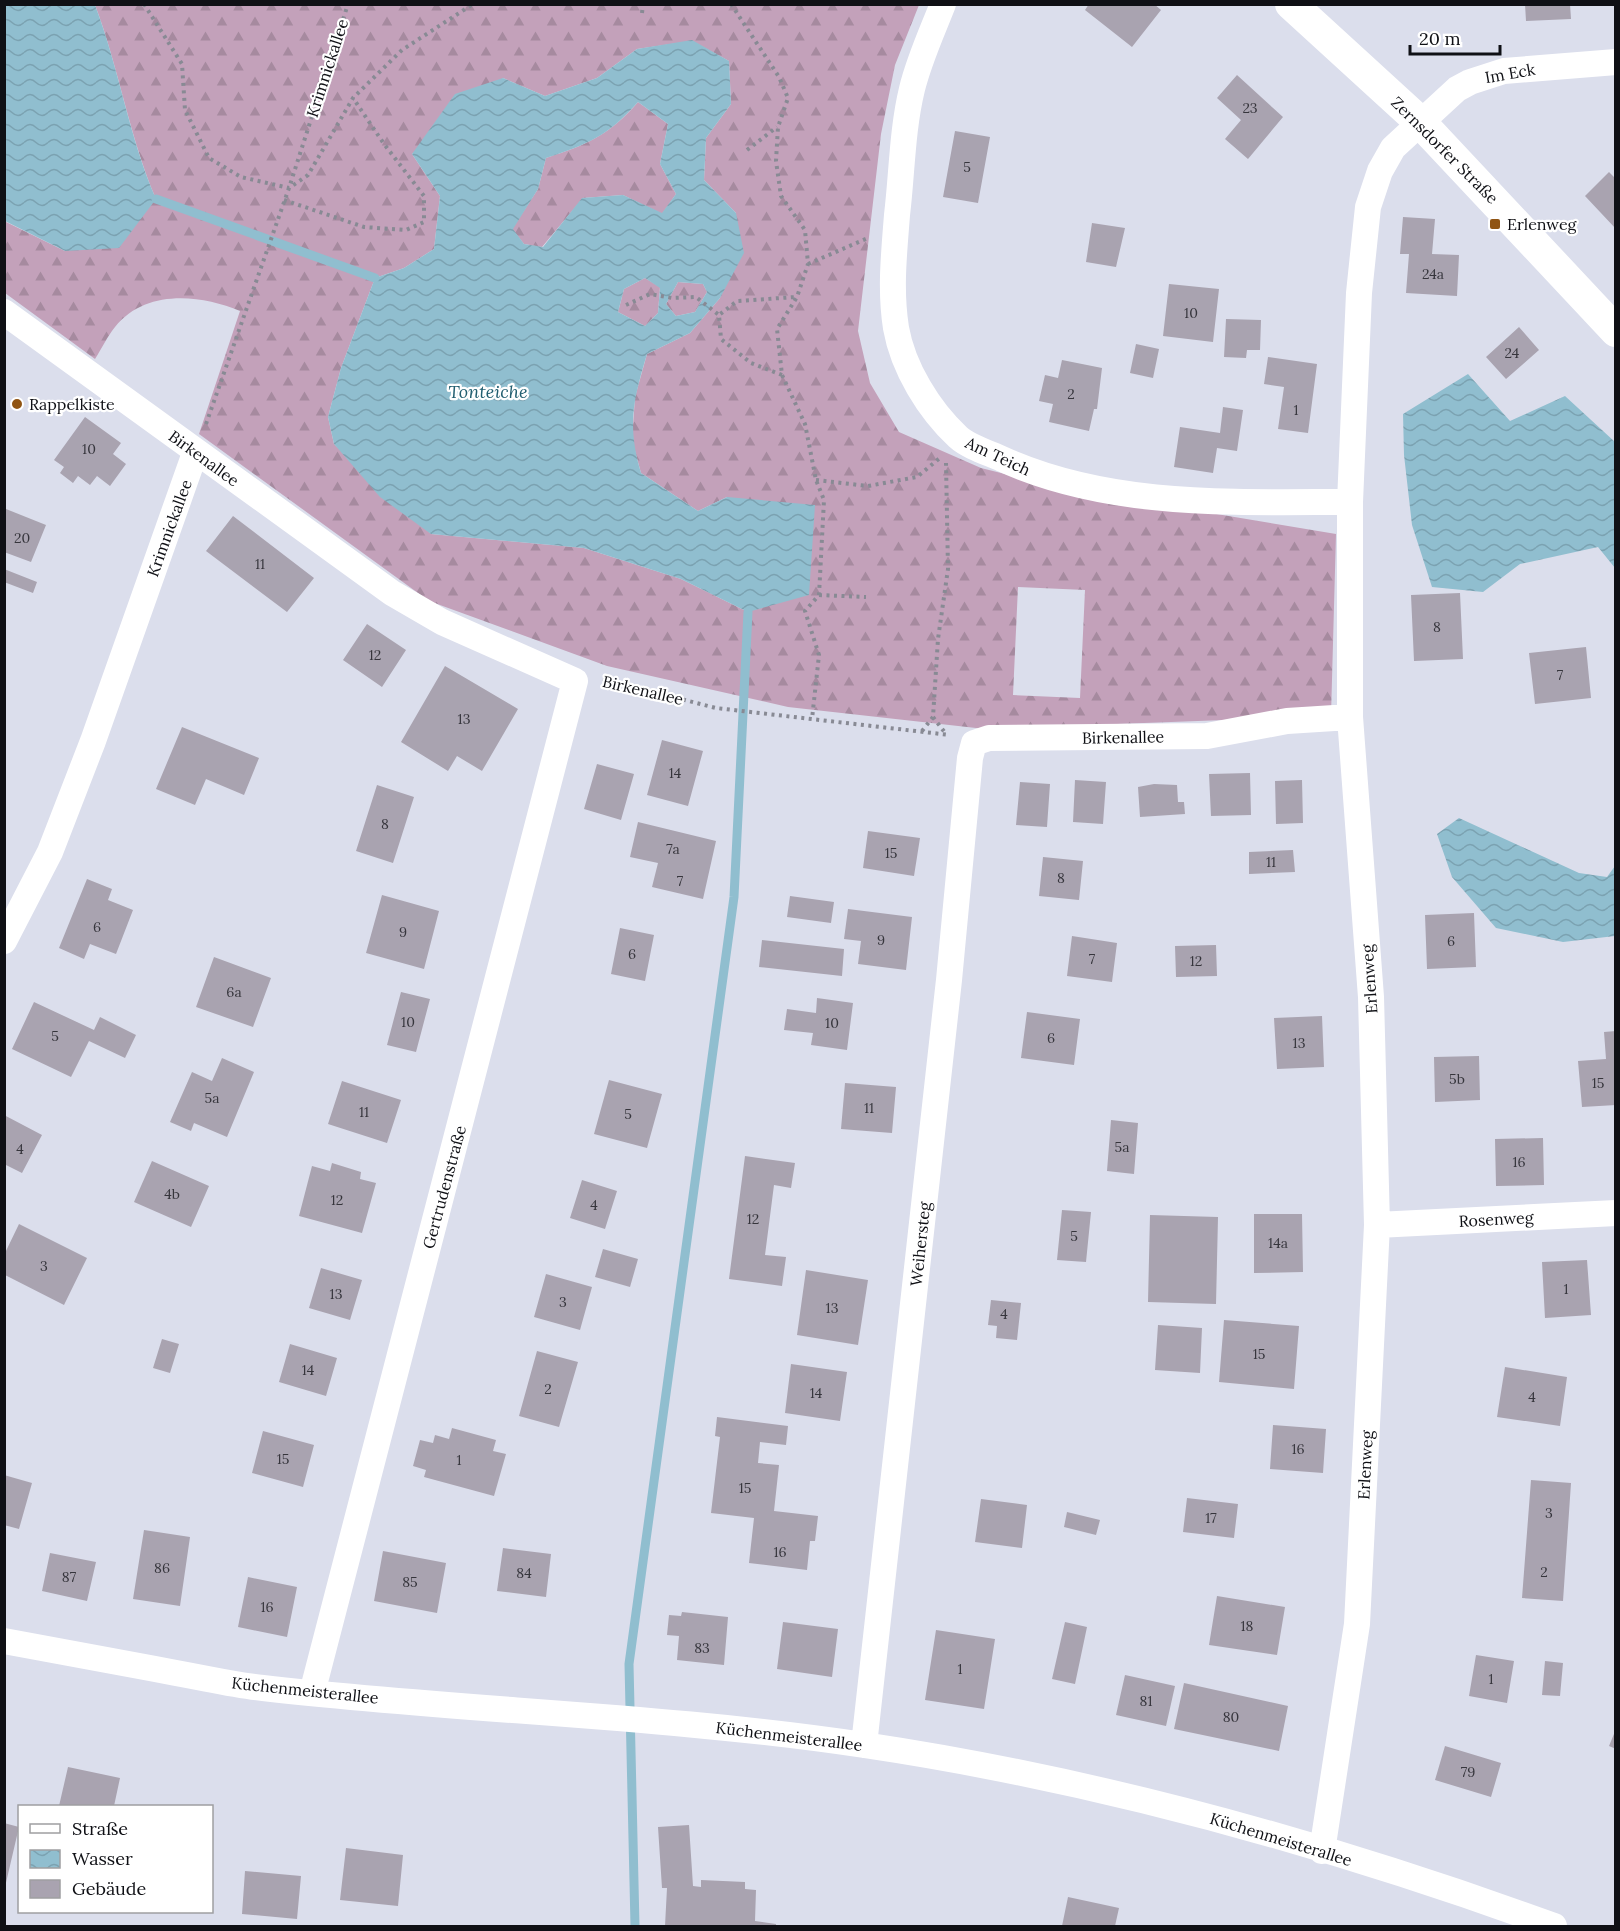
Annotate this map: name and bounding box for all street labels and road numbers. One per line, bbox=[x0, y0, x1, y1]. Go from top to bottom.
street label: Krimnickallee bbox=[302, 16, 352, 120]
street label: Im Eck bbox=[1483, 59, 1537, 87]
street label: Zernsdorfer Straße bbox=[1387, 92, 1503, 208]
street label: Birkenallee bbox=[165, 426, 243, 490]
street label: Am Teich bbox=[961, 432, 1034, 480]
street label: Krimnickallee bbox=[142, 476, 196, 579]
street label: Birkenallee bbox=[601, 671, 686, 709]
street label: Birkenallee bbox=[1082, 726, 1165, 748]
street label: Erlenweg bbox=[1357, 943, 1381, 1014]
street label: Gertrudenstraße bbox=[418, 1123, 470, 1251]
street label: Weihersteg bbox=[906, 1200, 934, 1287]
street label: Rosenweg bbox=[1458, 1207, 1535, 1231]
street label: Erlenweg bbox=[1353, 1429, 1377, 1500]
street label: Küchenmeisterallee bbox=[231, 1672, 380, 1708]
street label: Küchenmeisterallee bbox=[715, 1717, 864, 1755]
street label: Küchenmeisterallee bbox=[1208, 1808, 1355, 1870]

